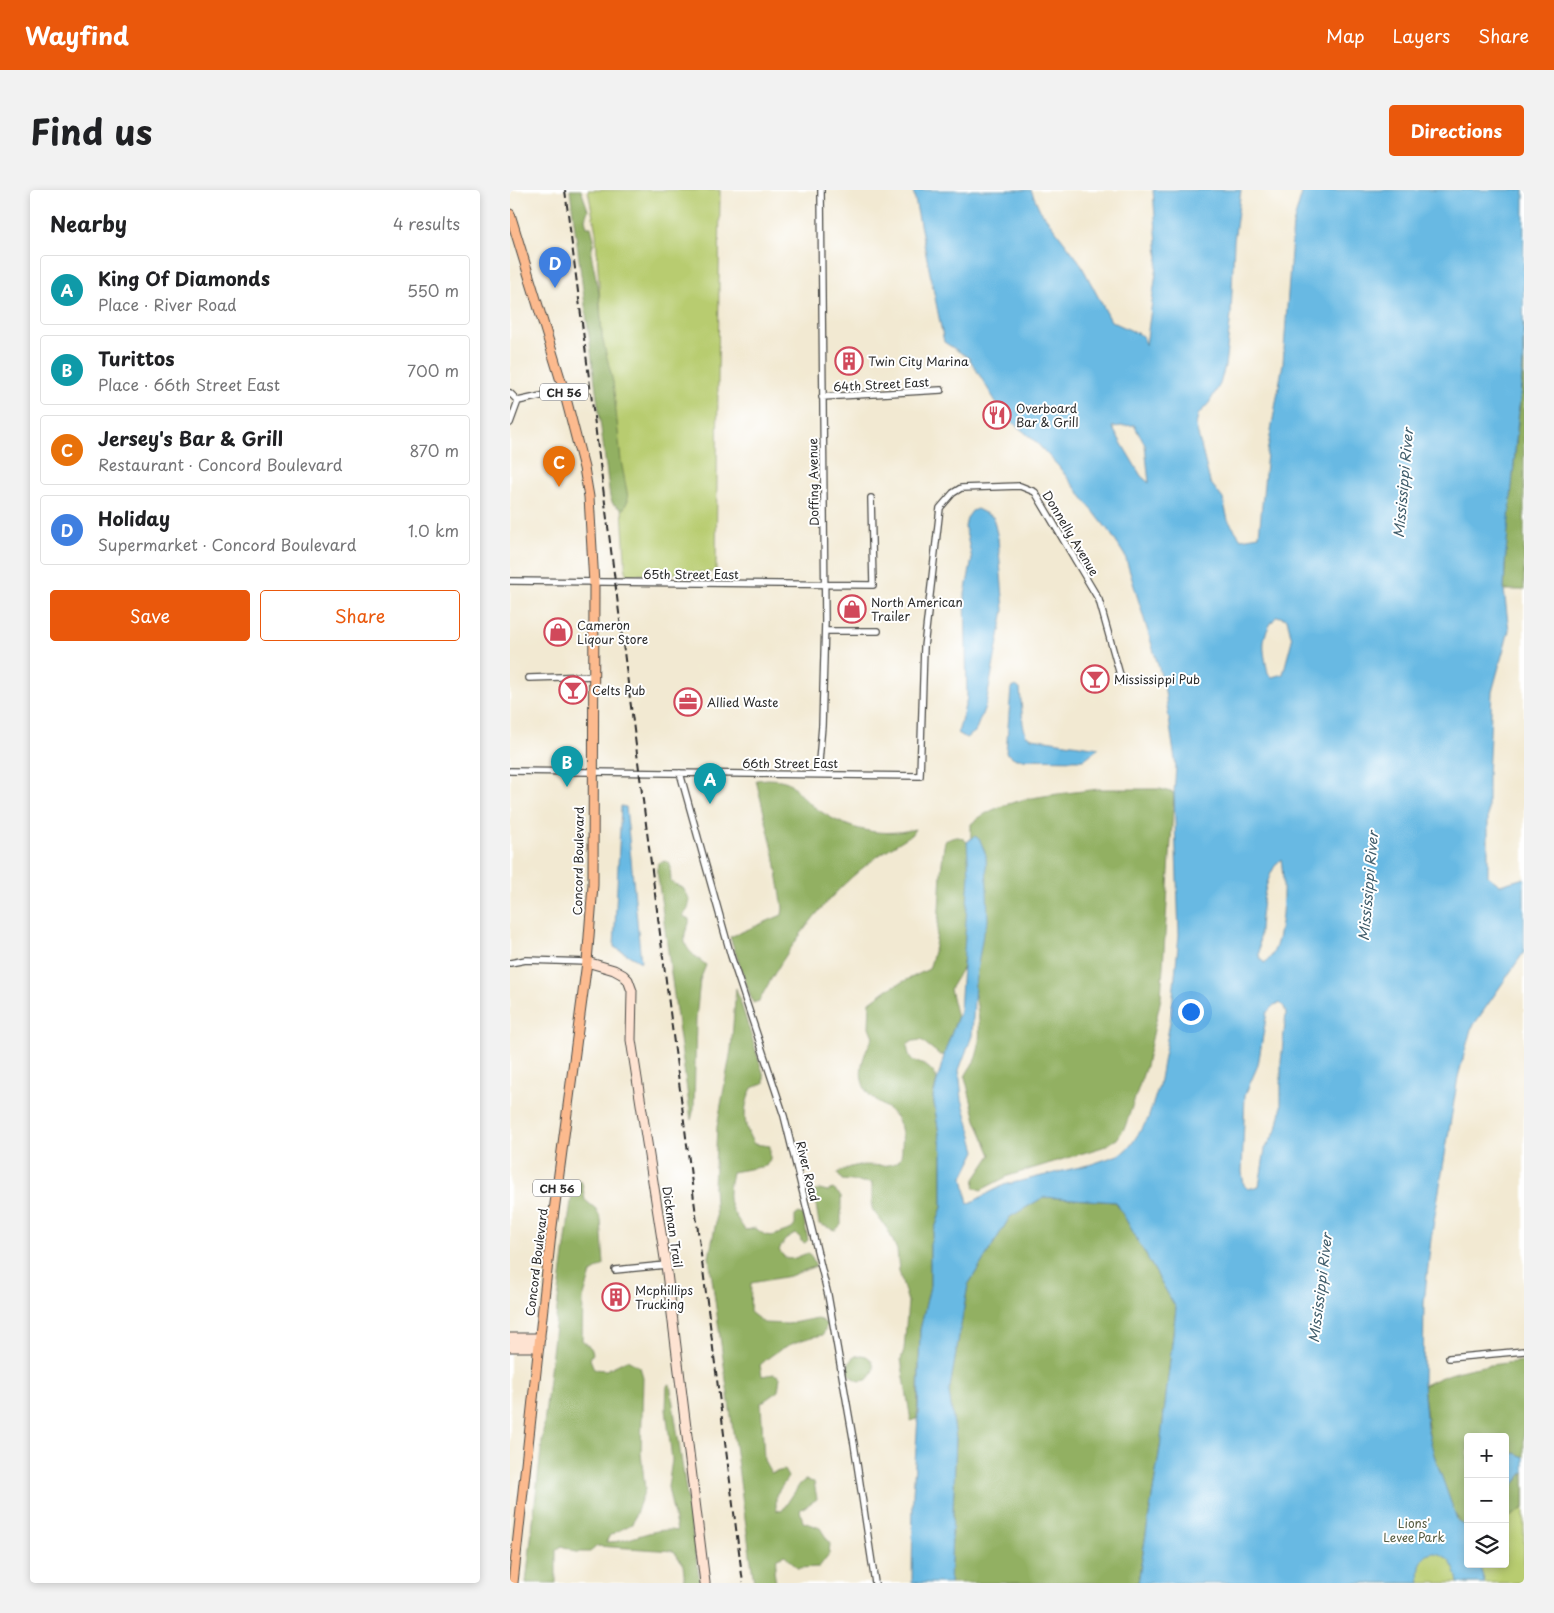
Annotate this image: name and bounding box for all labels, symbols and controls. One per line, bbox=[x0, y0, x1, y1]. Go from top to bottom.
text: Wayfind bbox=[25, 17, 129, 53]
text: Map bbox=[1326, 22, 1365, 49]
text: Layers bbox=[1393, 22, 1450, 49]
text: Share bbox=[1478, 22, 1529, 49]
text: Find us bbox=[30, 104, 152, 157]
button: Directions bbox=[1389, 105, 1524, 156]
text: Nearby bbox=[50, 207, 127, 239]
text: 4 results bbox=[393, 211, 460, 235]
pin: D bbox=[539, 247, 571, 288]
text: King Of Diamonds bbox=[98, 264, 270, 292]
text: A bbox=[61, 278, 73, 302]
text: 550 m bbox=[407, 278, 459, 302]
text: Place · River Road bbox=[98, 292, 237, 316]
text: Turittos bbox=[98, 344, 175, 372]
building icon: Twin City Marina bbox=[834, 346, 864, 376]
place label: Twin City Marina bbox=[868, 352, 969, 370]
text: B bbox=[62, 358, 72, 382]
text: 700 m bbox=[407, 358, 459, 382]
text: Place · 66th Street East bbox=[98, 372, 280, 396]
street label: 64th Street East bbox=[833, 372, 930, 395]
road number: CH 56 bbox=[540, 383, 588, 400]
place label: Overboard Bar & Grill bbox=[1016, 399, 1078, 431]
restaurant icon: Overboard Bar & Grill bbox=[982, 400, 1012, 430]
text: Jersey's Bar & Grill bbox=[98, 424, 283, 452]
water label: Mississippi River bbox=[1388, 425, 1418, 539]
street label: Doffing Avenue bbox=[803, 437, 823, 526]
text: C bbox=[61, 438, 73, 462]
text: 870 m bbox=[410, 438, 459, 462]
pin: C bbox=[543, 446, 575, 487]
text: Restaurant · Concord Boulevard bbox=[98, 452, 343, 476]
street label: Donnelly Avenue bbox=[1038, 487, 1104, 580]
text: Holiday bbox=[98, 504, 170, 532]
text: D bbox=[61, 518, 73, 542]
text: 1.0 km bbox=[408, 518, 459, 542]
text: Supermarket · Concord Boulevard bbox=[98, 532, 356, 556]
street label: 65th Street East bbox=[643, 565, 739, 583]
button: Save bbox=[50, 590, 250, 641]
button: Share bbox=[260, 590, 460, 641]
place label: North American Trailer bbox=[871, 593, 963, 625]
shop icon: North American Trailer bbox=[837, 594, 867, 624]
place label: Cameron Liqour Store bbox=[577, 616, 648, 648]
shop icon: Cameron Liqour Store bbox=[543, 617, 573, 647]
bar icon: Mississippi Pub bbox=[1080, 664, 1110, 694]
place label: Mississippi Pub bbox=[1114, 670, 1200, 688]
bar icon: Celts Pub bbox=[558, 675, 588, 705]
place label: Celts Pub bbox=[592, 681, 646, 699]
office icon: Allied Waste bbox=[673, 687, 703, 717]
place label: Allied Waste bbox=[707, 693, 778, 711]
pin: B bbox=[551, 746, 583, 787]
street label: 66th Street East bbox=[742, 754, 838, 772]
pin: A bbox=[694, 763, 726, 804]
street label: Concord Boulevard bbox=[568, 806, 588, 915]
water label: Mississippi River bbox=[1353, 828, 1383, 942]
your location bbox=[1178, 999, 1204, 1025]
street label: River Road bbox=[792, 1139, 824, 1203]
road number: CH 56 bbox=[533, 1180, 581, 1196]
street label: Dickman Trail bbox=[658, 1185, 688, 1269]
street label: Concord Boulevard bbox=[520, 1206, 552, 1317]
water label: Mississippi River bbox=[1303, 1230, 1337, 1344]
place label: Mcphillips Trucking bbox=[635, 1281, 693, 1313]
building icon: Mcphillips Trucking bbox=[601, 1282, 631, 1312]
map controls bbox=[1464, 1433, 1509, 1568]
button: + bbox=[1464, 1433, 1509, 1478]
button: − bbox=[1464, 1478, 1509, 1523]
park label: Lions' Levee Park bbox=[1383, 1514, 1445, 1546]
button: layers bbox=[1464, 1523, 1509, 1568]

